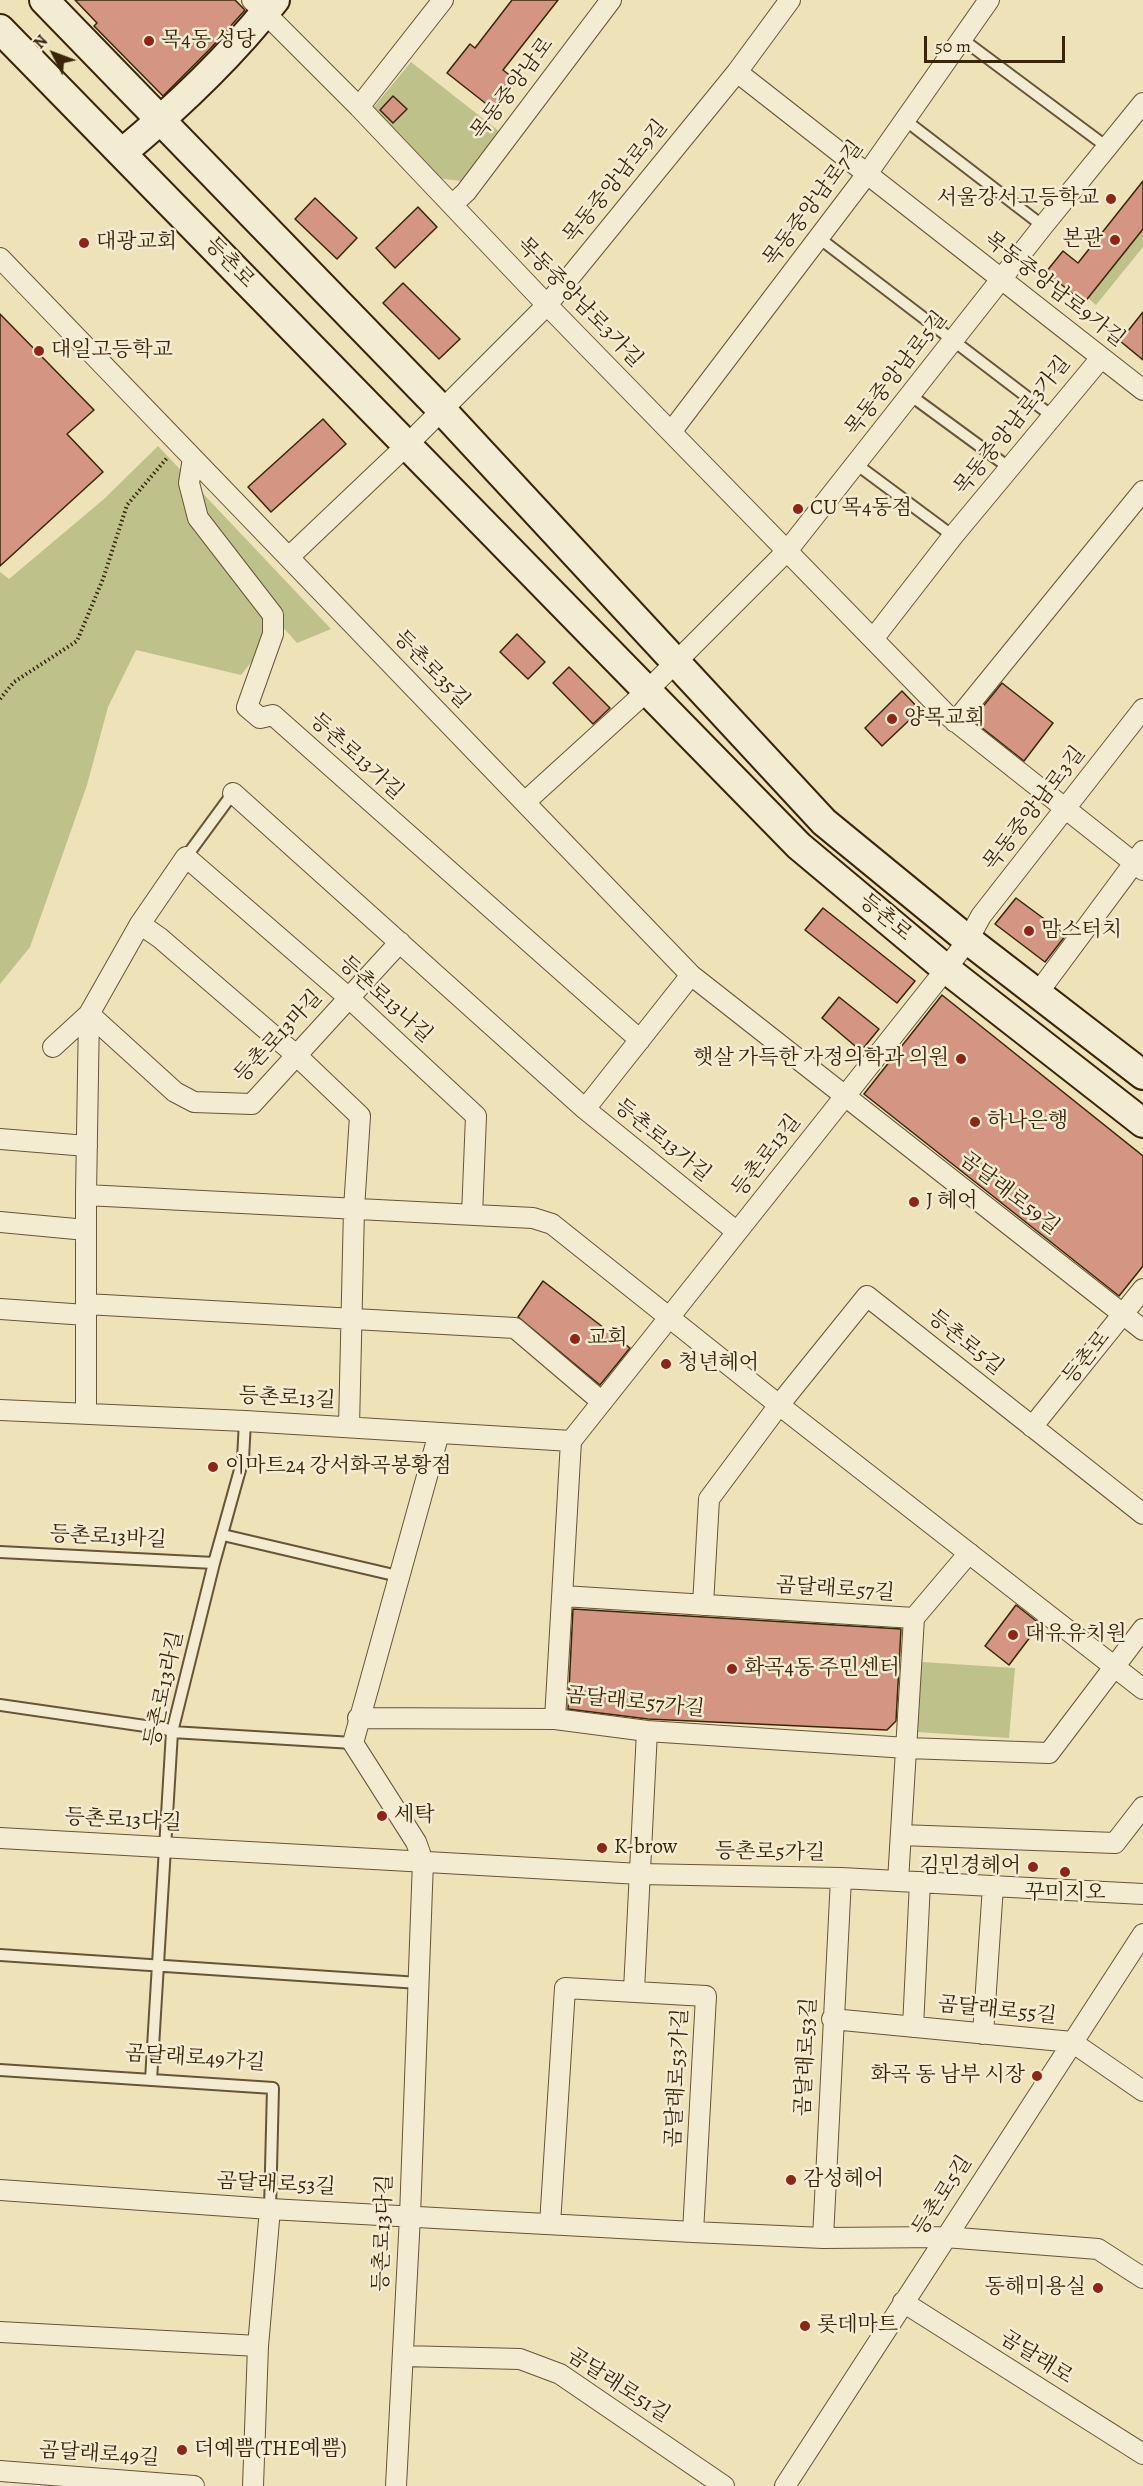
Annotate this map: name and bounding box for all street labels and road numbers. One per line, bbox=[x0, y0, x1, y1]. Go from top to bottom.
street label: 목동중앙남로 bbox=[466, 33, 560, 145]
street label: 목동중앙남로9길 bbox=[559, 115, 673, 249]
street label: 목동중앙남로7길 bbox=[759, 136, 869, 272]
street label: 목동중앙남로9가길 bbox=[979, 227, 1129, 353]
street label: 등촌로 bbox=[199, 232, 259, 294]
street label: 목동중앙남로3가길 bbox=[511, 233, 647, 373]
street label: 목동중앙남로5길 bbox=[841, 307, 953, 441]
street label: 목동중앙남로3가길 bbox=[949, 352, 1077, 500]
street label: 등촌로35길 bbox=[388, 626, 474, 714]
street label: 등촌로13가길 bbox=[304, 708, 408, 806]
street label: 목동중앙남로3길 bbox=[979, 742, 1091, 876]
street label: 등촌로 bbox=[854, 889, 916, 947]
street label: 등촌로13나길 bbox=[333, 951, 437, 1049]
street label: 등촌로13마길 bbox=[230, 985, 328, 1089]
street label: 등촌로13가길 bbox=[608, 1094, 716, 1188]
street label: 등촌로13길 bbox=[727, 1110, 807, 1202]
street label: 곰달래로59길 bbox=[954, 1147, 1064, 1241]
street label: 등촌로5길 bbox=[922, 1305, 1008, 1381]
street label: 등촌로 bbox=[1058, 1326, 1116, 1390]
street label: 등촌로13길 bbox=[238, 1384, 336, 1414]
street label: 등촌로13바길 bbox=[49, 1522, 167, 1554]
street label: 곰달래로57길 bbox=[775, 1573, 895, 1607]
street label: 등촌로13라길 bbox=[140, 1629, 190, 1749]
street label: 곰달래로57가길 bbox=[564, 1683, 706, 1723]
street label: 등촌로13다길 bbox=[64, 1805, 182, 1837]
street label: 등촌로5가길 bbox=[715, 1839, 825, 1867]
street label: 곰달래로55길 bbox=[936, 1992, 1058, 2030]
street label: 곰달래로53길 bbox=[791, 1997, 823, 2117]
street label: 곰달래로53가길 bbox=[662, 2008, 694, 2148]
street label: 곰달래로49가길 bbox=[124, 2042, 266, 2076]
street label: 등촌로5길 bbox=[908, 2151, 978, 2241]
street label: 곰달래로53길 bbox=[216, 2169, 336, 2201]
street label: 등촌로13다길 bbox=[369, 2174, 399, 2292]
street label: 곰달래로 bbox=[995, 2326, 1077, 2390]
street label: 곰달래로51길 bbox=[562, 2343, 674, 2429]
street label: 곰달래로49길 bbox=[38, 2438, 160, 2472]

